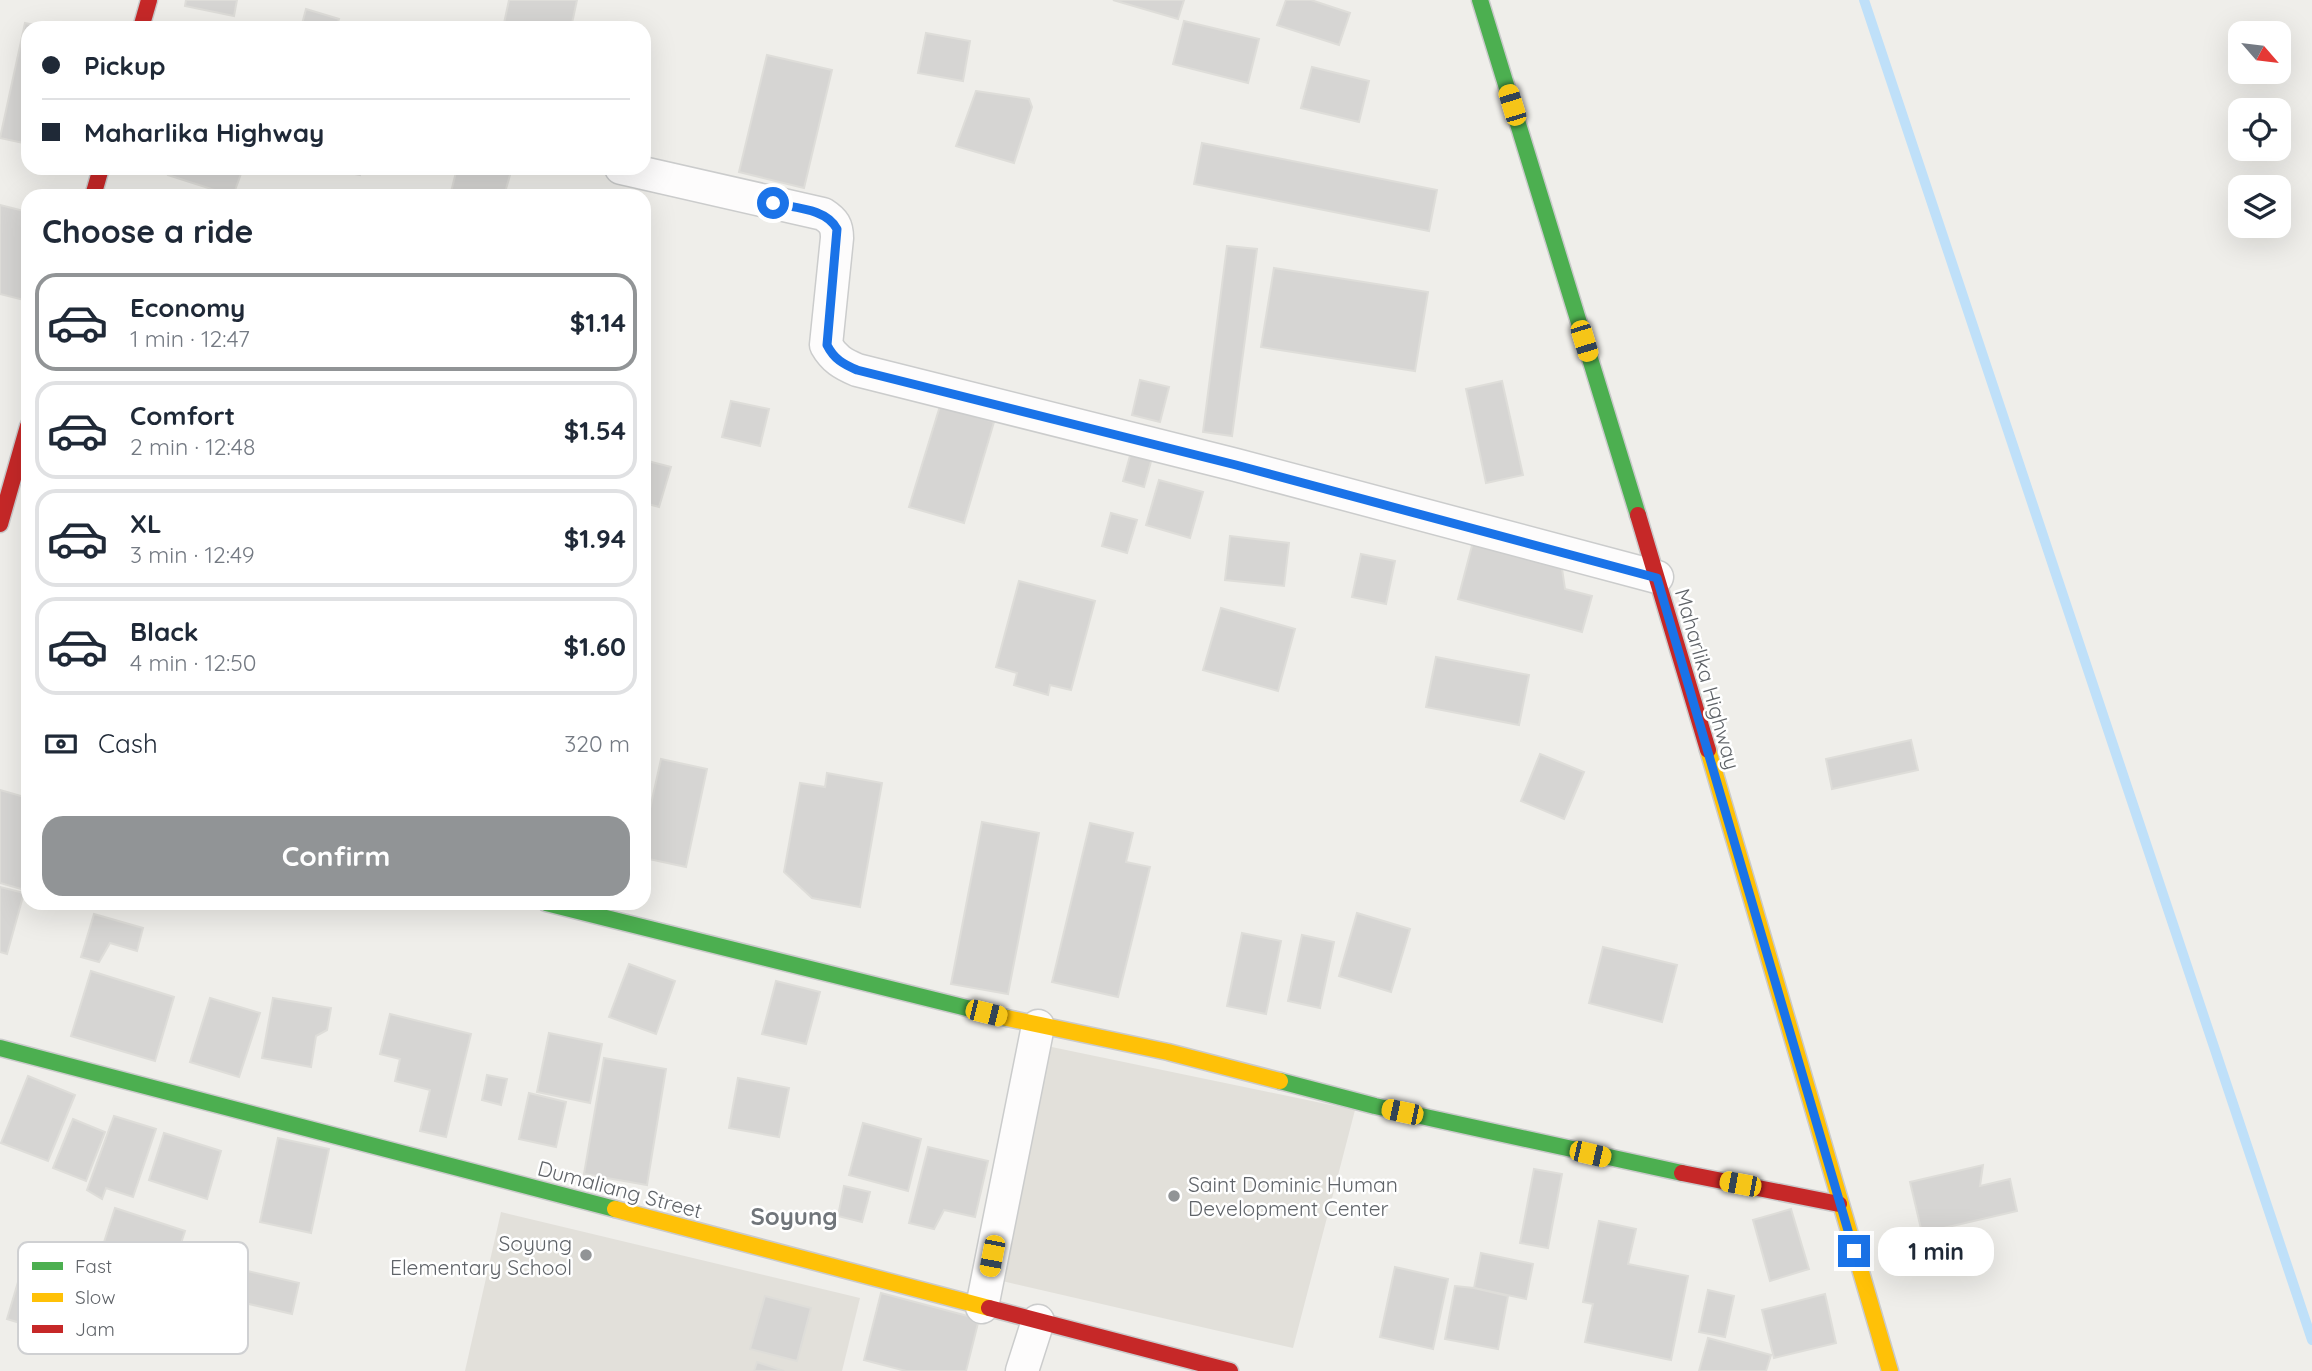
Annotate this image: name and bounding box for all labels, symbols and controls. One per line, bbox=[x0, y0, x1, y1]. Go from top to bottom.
north arrow bbox=[2228, 21, 2291, 84]
map controls bbox=[2228, 21, 2291, 238]
text: Pickup bbox=[84, 49, 166, 82]
car bbox=[1496, 82, 1529, 128]
button: locate bbox=[2228, 98, 2291, 161]
text: Maharlika Highway bbox=[84, 116, 324, 149]
button: layers bbox=[2228, 175, 2291, 238]
route start bbox=[757, 187, 789, 219]
text: Choose a ride bbox=[42, 211, 254, 251]
icon: car bbox=[46, 291, 109, 354]
text: Economy bbox=[130, 291, 245, 324]
text: $1.14 bbox=[570, 306, 626, 339]
car bbox=[1568, 318, 1601, 364]
text: 1 min · 12:47 bbox=[130, 324, 250, 353]
icon: car bbox=[46, 399, 109, 462]
text: Comfort bbox=[130, 399, 235, 432]
text: $1.54 bbox=[564, 414, 626, 447]
text: 2 min · 12:48 bbox=[130, 432, 255, 461]
icon: car bbox=[46, 507, 109, 570]
text: XL bbox=[130, 507, 162, 540]
text: $1.94 bbox=[564, 522, 626, 555]
text: 3 min · 12:49 bbox=[130, 540, 255, 569]
street label: Maharlika Highway bbox=[1670, 586, 1746, 772]
icon: car bbox=[46, 615, 109, 678]
text: Black bbox=[130, 615, 199, 648]
text: $1.60 bbox=[564, 630, 626, 663]
text: 4 min · 12:50 bbox=[130, 648, 256, 677]
icon: cash bbox=[42, 725, 80, 763]
text: Cash bbox=[98, 727, 158, 760]
text: 320 m bbox=[564, 729, 630, 758]
button: Confirm bbox=[42, 816, 630, 896]
car bbox=[964, 998, 1009, 1028]
car bbox=[1380, 1097, 1425, 1127]
car bbox=[1568, 1139, 1613, 1169]
street label: Dumaliang Street bbox=[535, 1155, 705, 1223]
car bbox=[1718, 1170, 1763, 1198]
place label: Saint Dominic Human Development Center bbox=[1188, 1171, 1398, 1221]
marker: Saint Dominic Human Development Center bbox=[1166, 1188, 1182, 1204]
district label: Soyung bbox=[750, 1201, 838, 1231]
callout: 1 min bbox=[1878, 1226, 1994, 1276]
place label: Soyung Elementary School bbox=[390, 1230, 572, 1280]
car bbox=[978, 1233, 1007, 1279]
route end bbox=[1838, 1235, 1870, 1267]
text: 1 min bbox=[1908, 1237, 1964, 1266]
legend bbox=[18, 1242, 248, 1354]
marker: Soyung Elementary School bbox=[578, 1247, 594, 1263]
text: Fast bbox=[75, 1254, 112, 1278]
text: Slow bbox=[75, 1285, 116, 1309]
text: Jam bbox=[75, 1317, 115, 1341]

